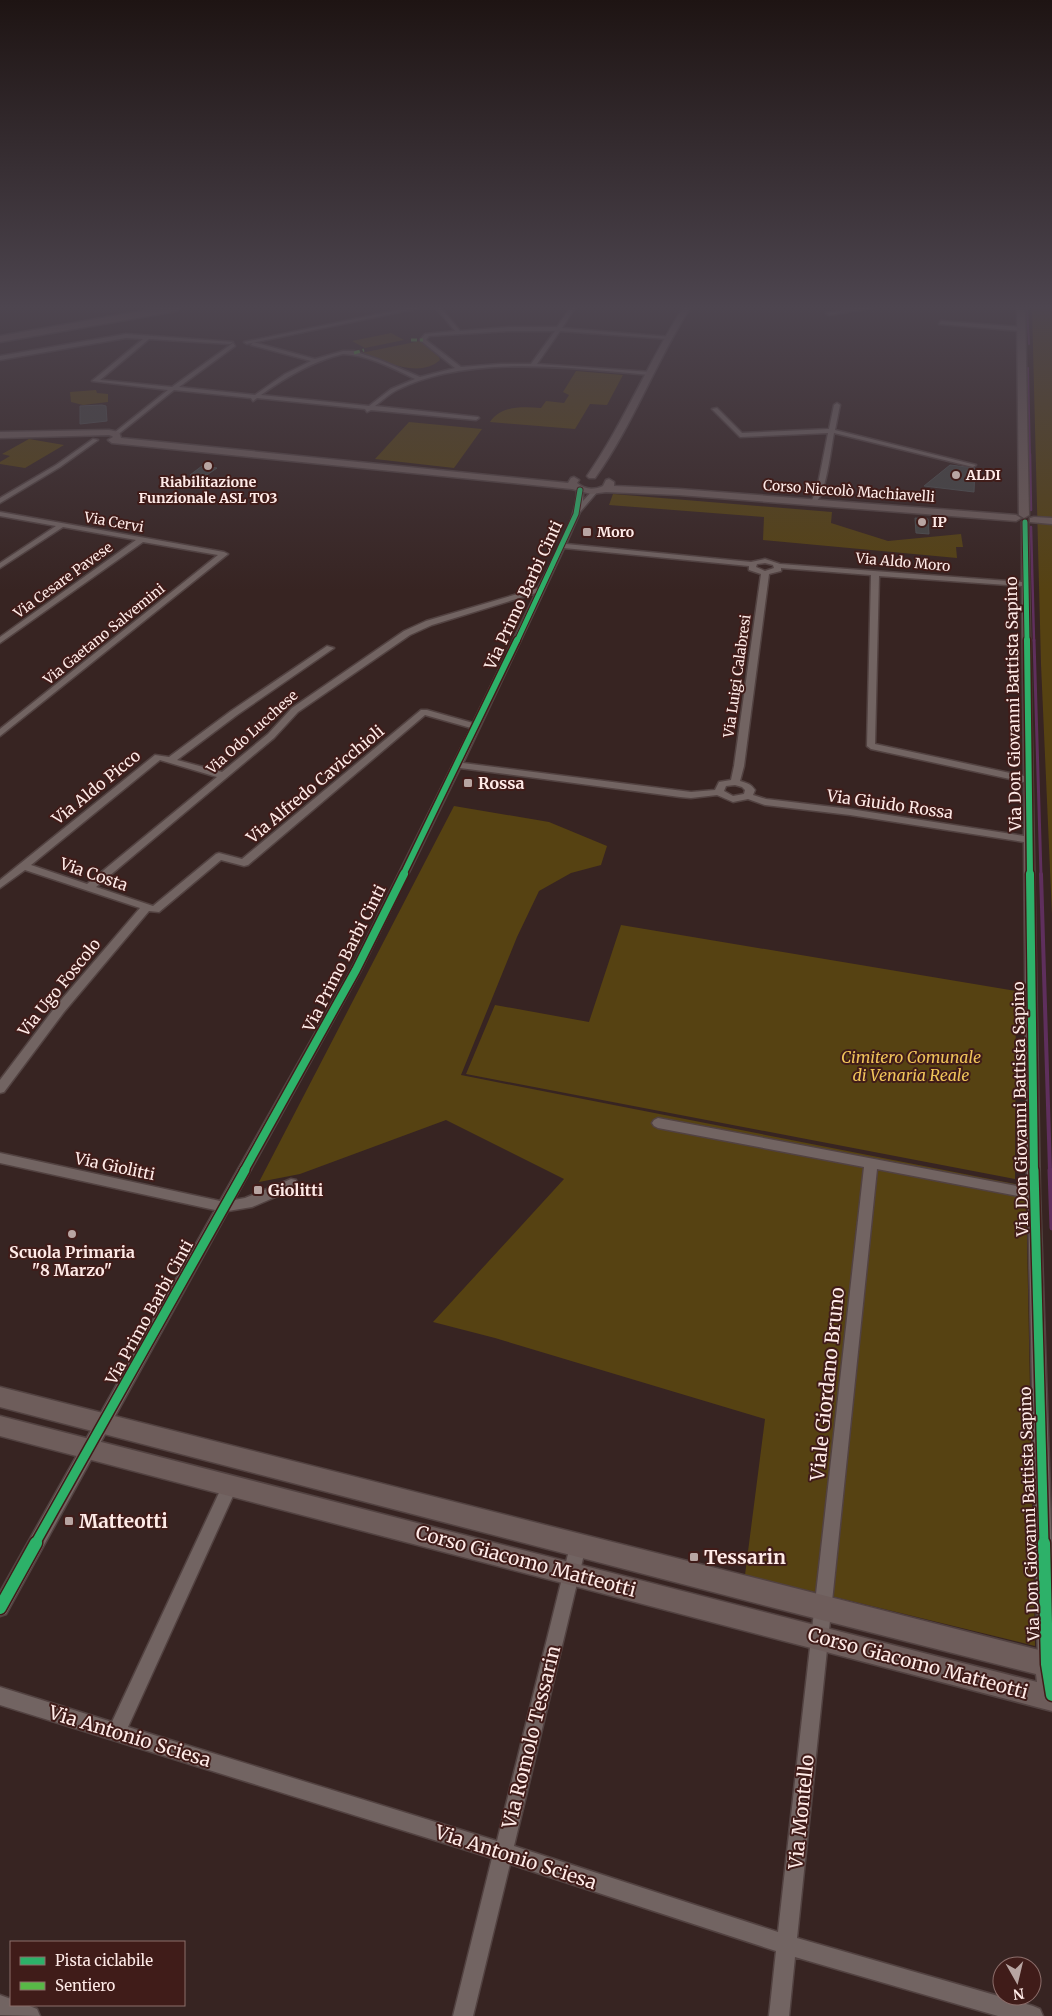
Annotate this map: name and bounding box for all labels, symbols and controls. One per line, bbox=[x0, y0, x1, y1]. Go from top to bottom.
marker: Riabilitazione Funzionale ASL TO3 bbox=[202, 460, 214, 472]
place label: ALDI bbox=[965, 466, 1001, 484]
marker: ALDI bbox=[950, 469, 962, 481]
place label: Riabilitazione Funzionale ASL TO3 bbox=[139, 473, 277, 507]
street label: Corso Niccolò Machiavelli bbox=[763, 476, 936, 506]
street label: Via Cervi bbox=[82, 508, 146, 536]
place label: IP bbox=[932, 513, 947, 531]
marker: IP bbox=[916, 516, 928, 528]
street label: Via Primo Barbi Cinti bbox=[479, 517, 566, 674]
place label: Moro bbox=[597, 523, 634, 541]
marker: Moro bbox=[581, 526, 593, 538]
street label: Via Cesare Pavese bbox=[9, 538, 116, 622]
street label: Via Aldo Moro bbox=[854, 549, 951, 575]
street label: Via Don Giovanni Battista Sapino bbox=[1001, 576, 1025, 833]
street label: Via Gaetano Salvemini bbox=[39, 579, 169, 689]
street label: Via Luigi Calabresi bbox=[719, 613, 755, 740]
street label: Via Odo Lucchese bbox=[202, 686, 301, 778]
street label: Via Alfredo Cavicchioli bbox=[242, 721, 388, 848]
street label: Via Aldo Picco bbox=[47, 745, 144, 829]
place label: Rossa bbox=[478, 773, 525, 793]
marker: Rossa bbox=[462, 777, 474, 789]
street label: Via Giuido Rossa bbox=[825, 785, 955, 823]
street label: Via Costa bbox=[56, 853, 131, 895]
street label: Via Primo Barbi Cinti bbox=[298, 881, 390, 1036]
street label: Via Ugo Foscolo bbox=[13, 934, 105, 1041]
street label: Via Don Giovanni Battista Sapino bbox=[1008, 981, 1032, 1238]
park label: Cimitero Comunale di Venaria Reale bbox=[841, 1047, 981, 1085]
street label: Via Giolitti bbox=[72, 1148, 157, 1184]
place label: Giolitti bbox=[268, 1180, 324, 1200]
marker: Giolitti bbox=[252, 1184, 264, 1196]
marker: Scuola Primaria "8 Marzo" bbox=[66, 1228, 78, 1240]
street label: Via Primo Barbi Cinti bbox=[100, 1236, 197, 1389]
place label: Scuola Primaria "8 Marzo" bbox=[9, 1242, 135, 1280]
street label: Viale Giordano Bruno bbox=[805, 1286, 849, 1483]
street label: Via Don Giovanni Battista Sapino bbox=[1015, 1386, 1043, 1643]
place label: Matteotti bbox=[79, 1509, 168, 1533]
marker: Matteotti bbox=[63, 1515, 75, 1527]
street label: Corso Giacomo Matteotti bbox=[413, 1520, 639, 1602]
place label: Tessarin bbox=[704, 1545, 786, 1569]
marker: Tessarin bbox=[688, 1551, 700, 1563]
street label: Corso Giacomo Matteotti bbox=[805, 1622, 1031, 1704]
street label: Via Romolo Tessarin bbox=[496, 1643, 565, 1832]
street label: Via Antonio Sciesa bbox=[45, 1700, 214, 1772]
street label: Via Montello bbox=[783, 1754, 819, 1871]
street label: Via Antonio Sciesa bbox=[431, 1819, 600, 1894]
legend bbox=[10, 1941, 185, 2006]
text: Pista ciclabile bbox=[55, 1951, 153, 1970]
north arrow bbox=[992, 1956, 1042, 2006]
text: Sentiero bbox=[55, 1976, 116, 1995]
text: N bbox=[1012, 1984, 1026, 2004]

